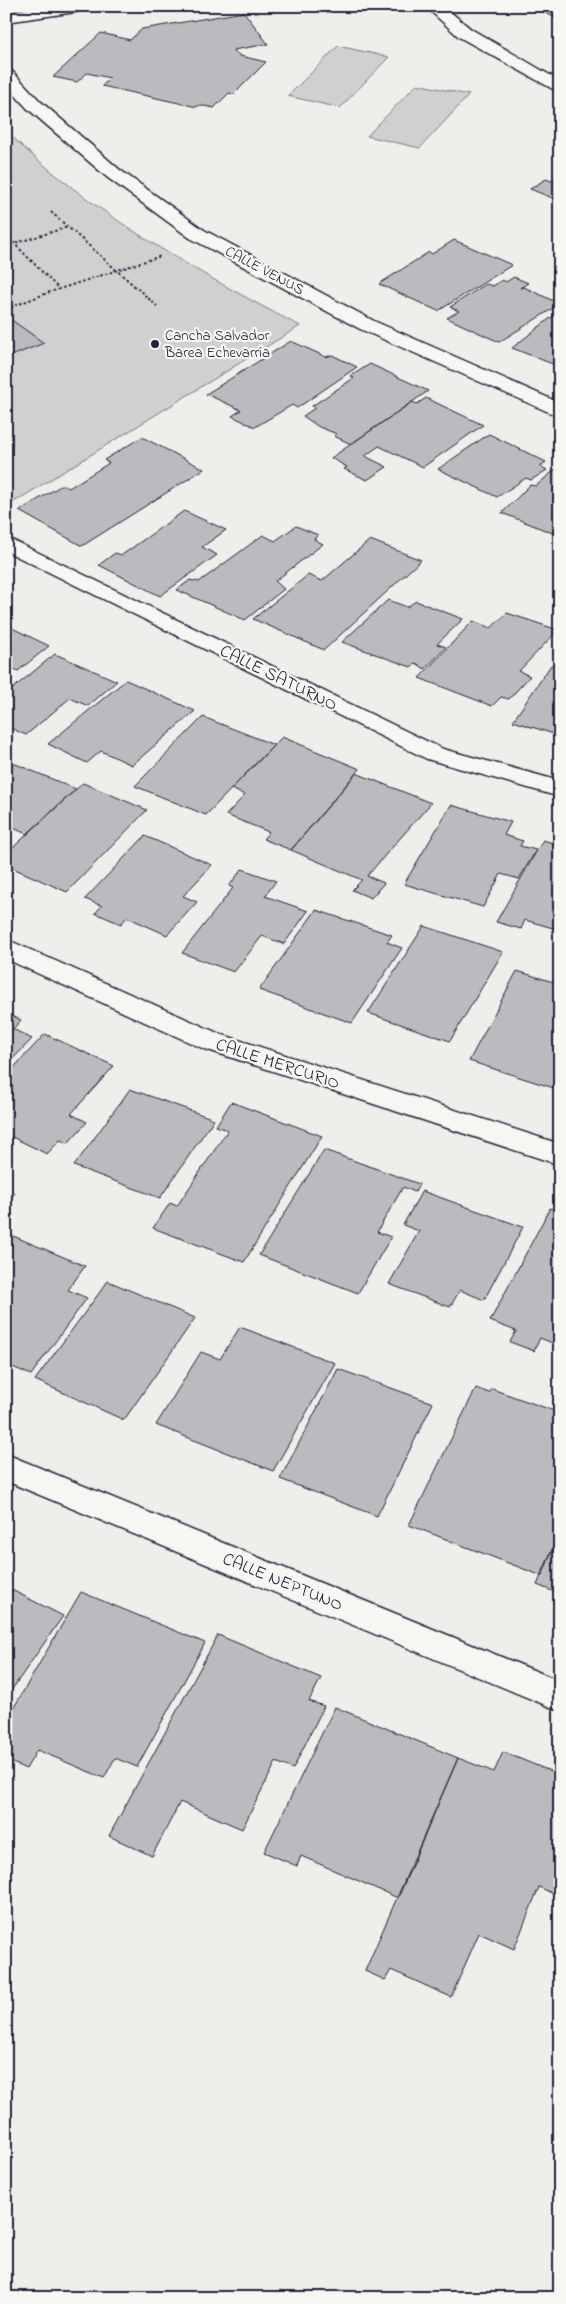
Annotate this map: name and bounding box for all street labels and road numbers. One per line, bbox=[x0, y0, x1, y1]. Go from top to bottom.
street label: CALLE VENUS bbox=[221, 241, 308, 301]
street label: CALLE SATURNO bbox=[215, 639, 341, 719]
street label: CALLE MERCURIO bbox=[212, 1033, 343, 1097]
street label: CALLE NEPTUNO bbox=[218, 1547, 346, 1619]

